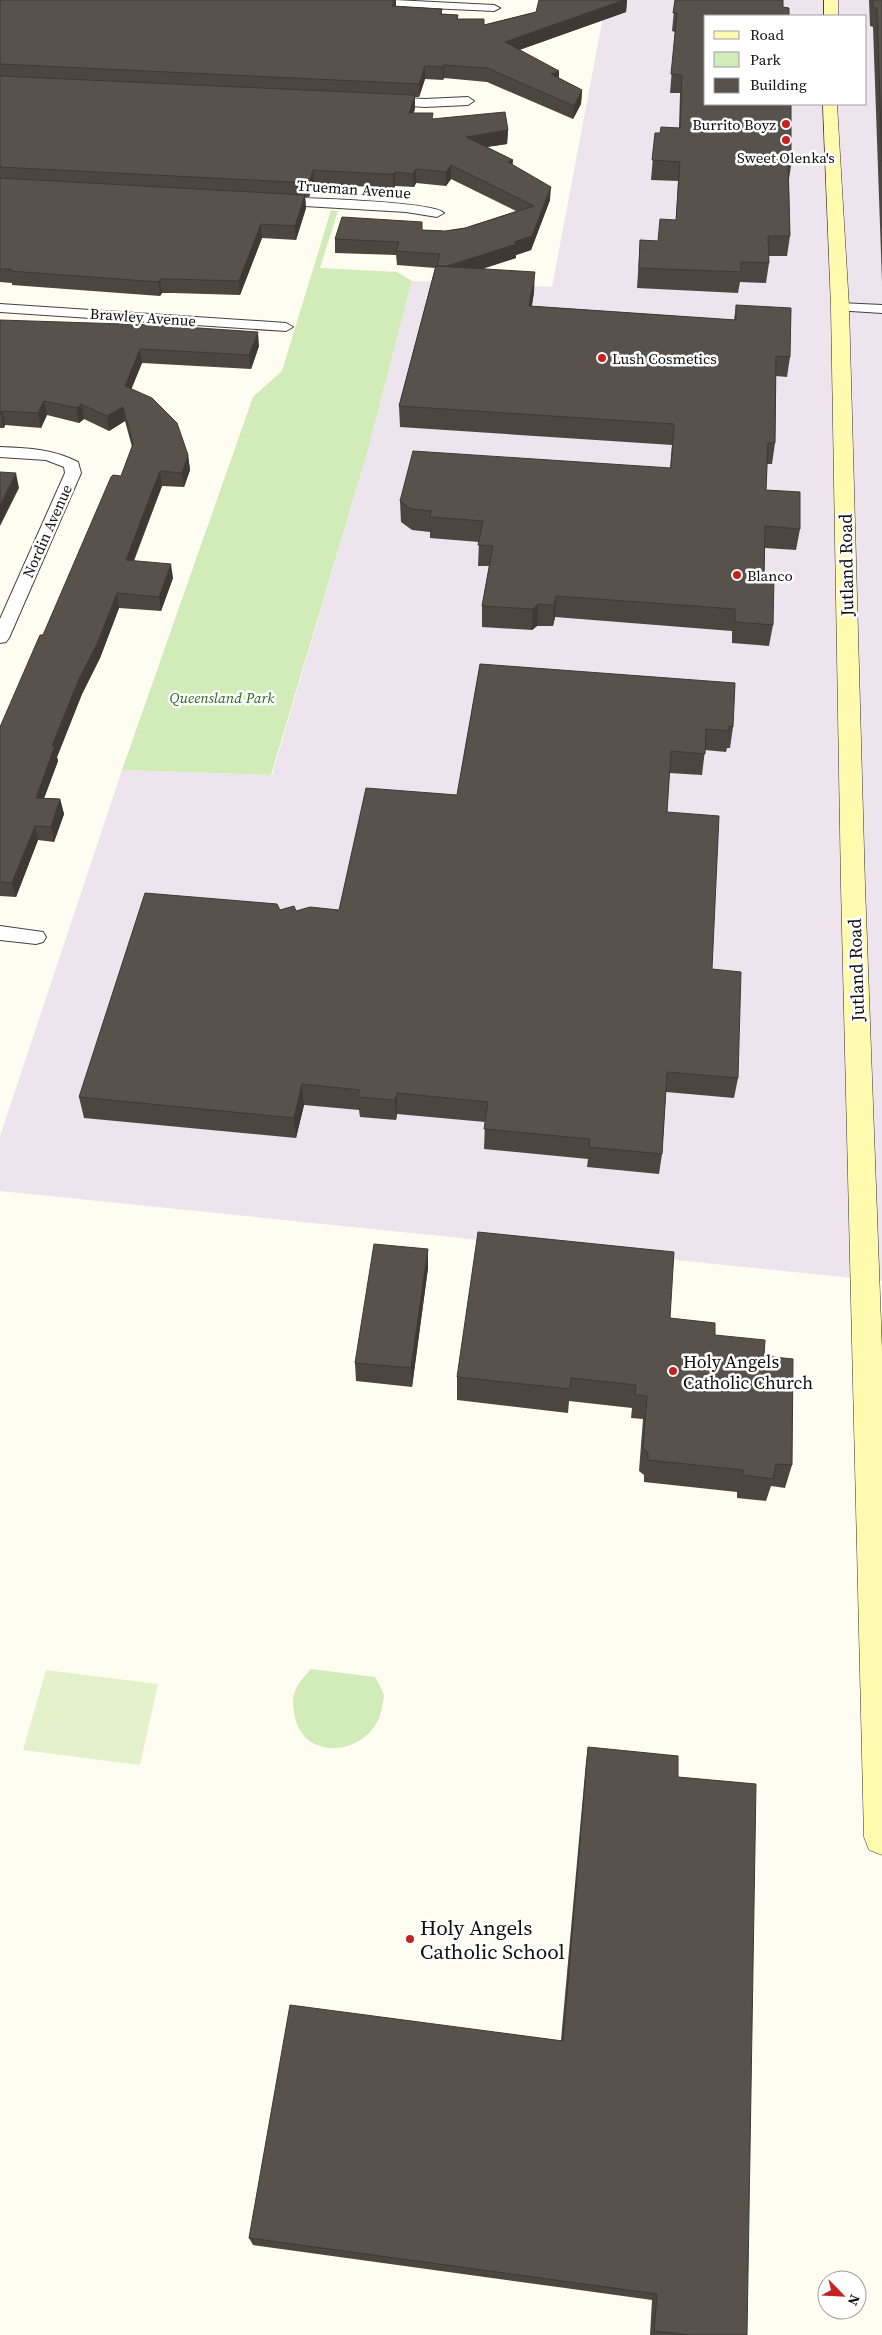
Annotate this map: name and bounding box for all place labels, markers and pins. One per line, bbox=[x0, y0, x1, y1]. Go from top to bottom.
place label: Burrito Boyz bbox=[692, 114, 776, 135]
marker: Burrito Boyz bbox=[780, 118, 792, 130]
marker: Sweet Olenka's bbox=[780, 134, 792, 146]
place label: Sweet Olenka's bbox=[737, 147, 835, 168]
place label: Lush Cosmetics bbox=[612, 348, 717, 369]
marker: Lush Cosmetics bbox=[596, 352, 608, 364]
place label: Blanco bbox=[747, 565, 793, 586]
marker: Blanco bbox=[731, 569, 743, 581]
place label: Holy Angels Catholic Church bbox=[683, 1349, 813, 1395]
marker: Holy Angels Catholic Church bbox=[667, 1365, 679, 1377]
place label: Holy Angels Catholic School bbox=[420, 1913, 565, 1966]
marker: Holy Angels Catholic School bbox=[404, 1933, 416, 1945]

